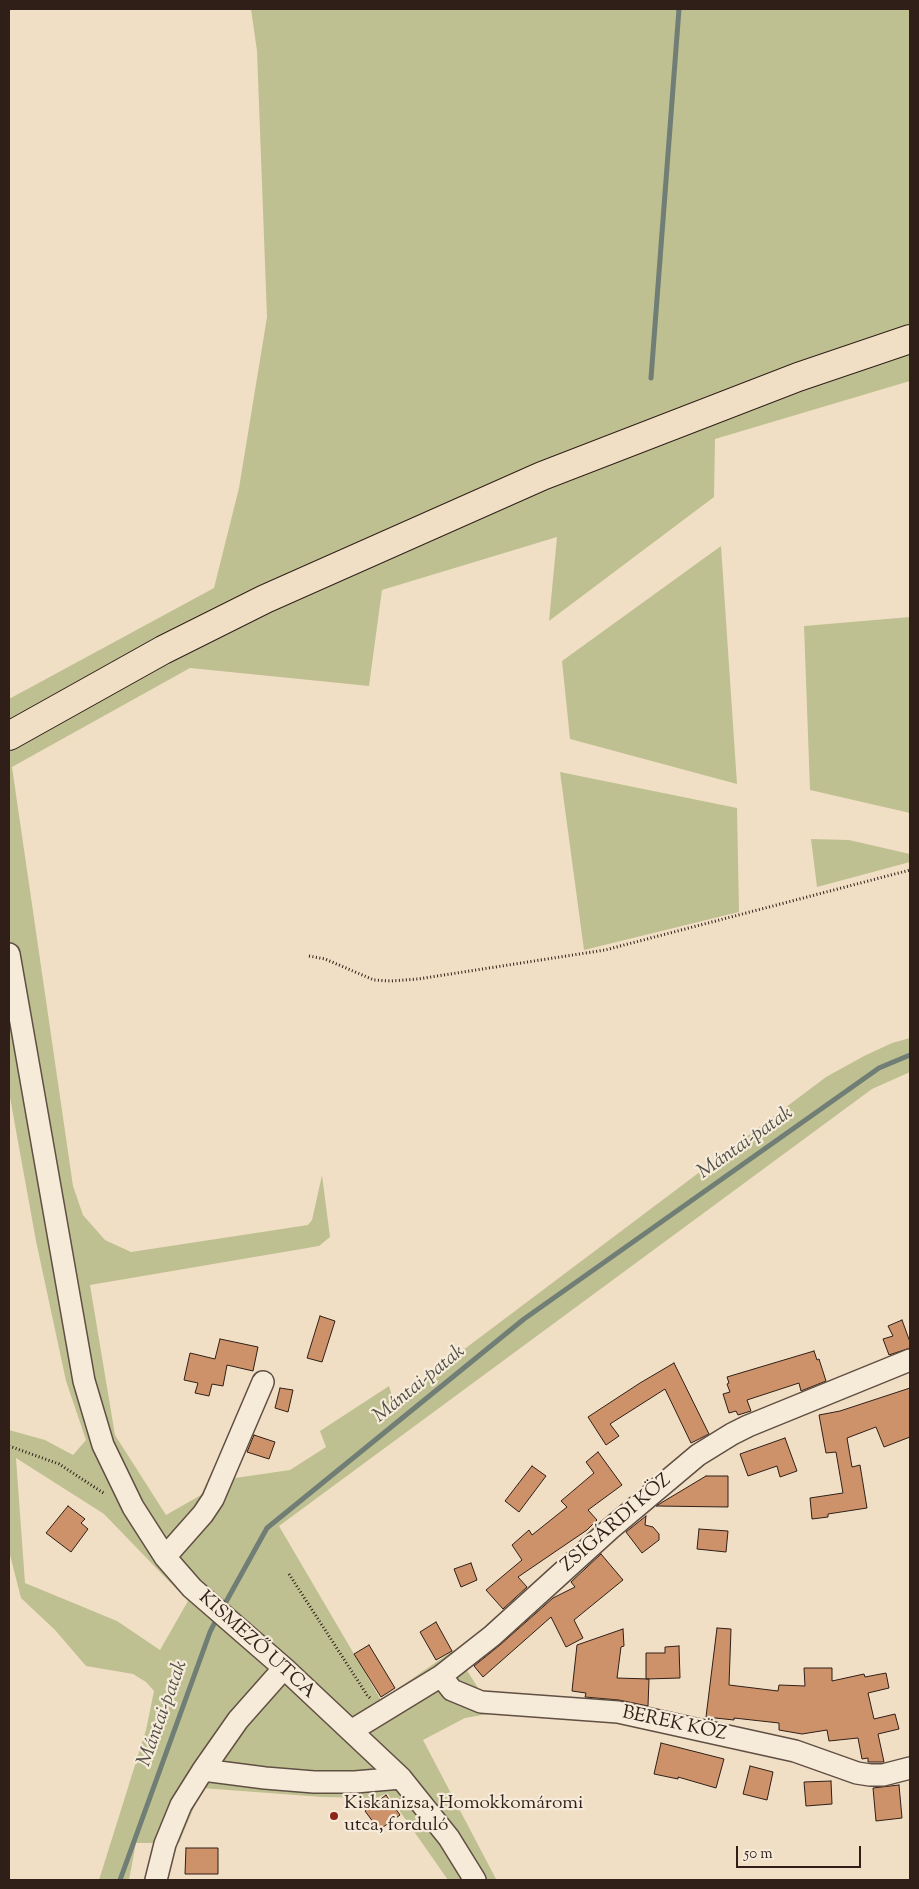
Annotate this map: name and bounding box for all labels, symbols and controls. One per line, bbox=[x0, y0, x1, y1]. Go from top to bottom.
water label: Mántai-patak bbox=[694, 1102, 798, 1186]
water label: Mántai-patak bbox=[369, 1341, 471, 1429]
street label: ZSIGÁRDI KÖZ bbox=[557, 1470, 677, 1578]
street label: KISMEZŐ UTCA bbox=[193, 1587, 319, 1705]
water label: Mántai-patak bbox=[134, 1658, 194, 1770]
street label: BEREK KÖZ bbox=[620, 1703, 728, 1747]
place label: Kiskanizsa, Homokkomáromi utca, forduló bbox=[344, 1794, 583, 1838]
marker: Kiskanizsa, Homokkomáromi utca, forduló bbox=[328, 1810, 340, 1822]
scale bar bbox=[739, 1836, 864, 1868]
text: 50 m bbox=[744, 1844, 773, 1865]

